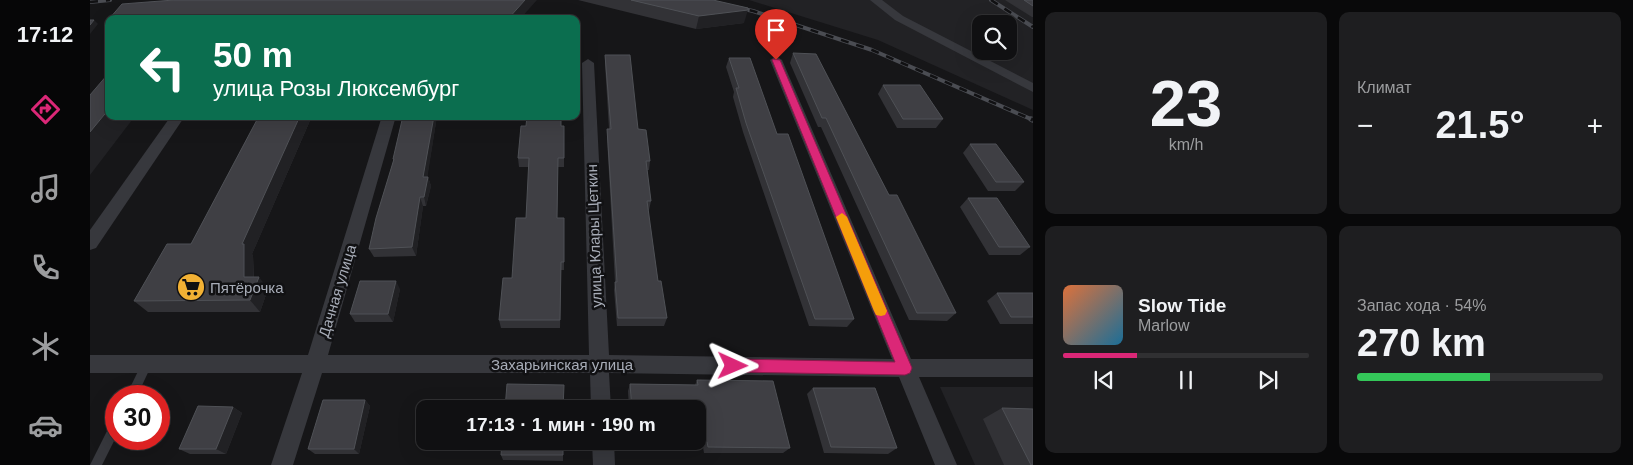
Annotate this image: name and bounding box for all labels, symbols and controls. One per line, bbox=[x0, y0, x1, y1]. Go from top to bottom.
pin bbox=[755, 9, 797, 60]
map controls bbox=[972, 15, 1017, 60]
button: search bbox=[972, 15, 1017, 60]
icon: arrive bbox=[762, 16, 790, 44]
text: 17:12 bbox=[17, 22, 73, 47]
icon: left bbox=[130, 35, 195, 100]
text: 50 m bbox=[213, 35, 293, 74]
text: 23 bbox=[1150, 67, 1222, 140]
text: улица Розы Люксембург bbox=[213, 76, 459, 101]
text: Климат bbox=[1357, 79, 1411, 96]
icon: directions bbox=[28, 92, 63, 127]
text: 21.5° bbox=[1435, 104, 1525, 146]
text: − bbox=[1357, 110, 1373, 141]
text: + bbox=[1587, 110, 1603, 141]
text: km/h bbox=[1169, 136, 1203, 153]
street label: улица Клары Цеткин bbox=[583, 164, 605, 308]
icon: music bbox=[28, 171, 63, 206]
street label: Дачная улица bbox=[315, 242, 359, 339]
icon: phone bbox=[28, 250, 63, 285]
supermarket icon: Пятёрочка bbox=[176, 272, 206, 302]
place label: Пятёрочка bbox=[210, 279, 284, 296]
text: Slow Tide bbox=[1138, 295, 1226, 316]
text: Запас хода · 54% bbox=[1357, 297, 1486, 314]
text: Marlow bbox=[1138, 317, 1190, 334]
text: 270 km bbox=[1357, 322, 1486, 364]
icon: climate bbox=[28, 329, 63, 364]
position arrow bbox=[706, 339, 758, 391]
street label: Захарьинская улица bbox=[491, 356, 634, 373]
icon: previous bbox=[1090, 366, 1118, 394]
icon: pause bbox=[1172, 366, 1200, 394]
icon: next bbox=[1254, 366, 1282, 394]
speed limit sign: 30 bbox=[105, 385, 170, 450]
icon: car bbox=[28, 408, 63, 443]
text: 17:13 · 1 мин · 190 m bbox=[466, 414, 656, 435]

